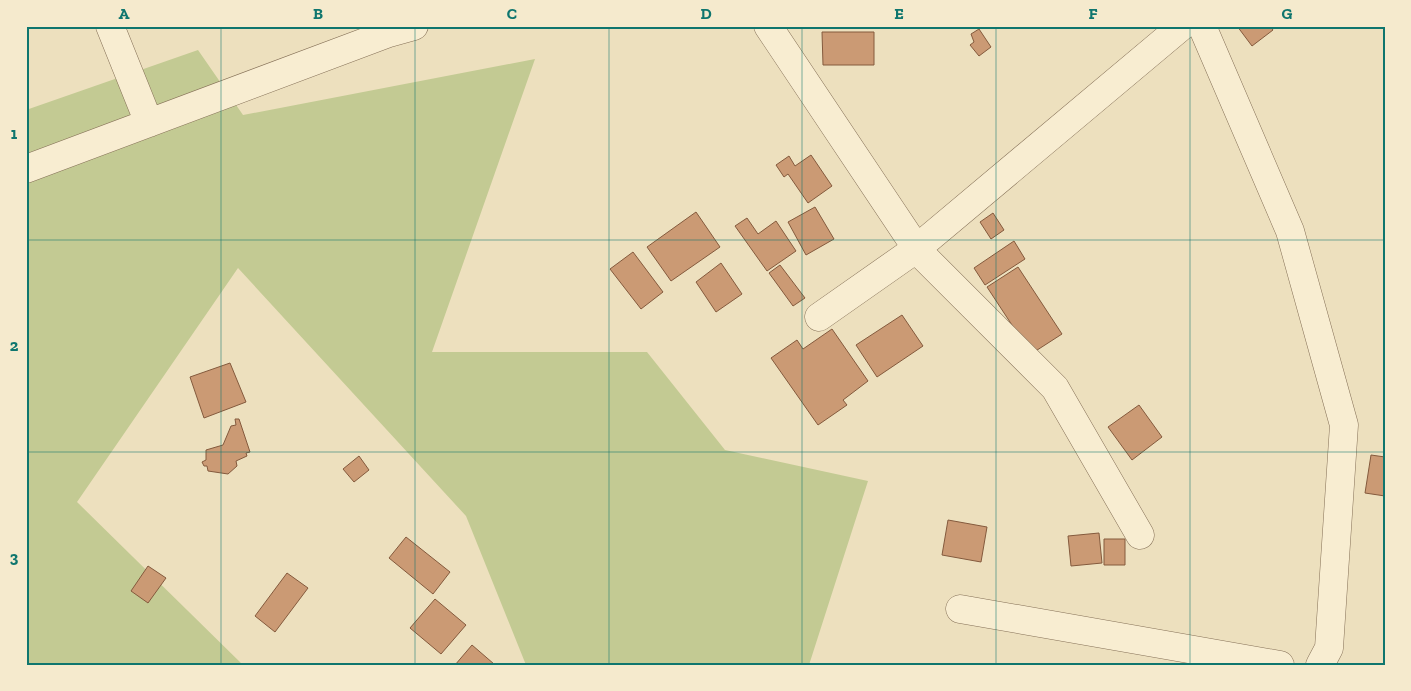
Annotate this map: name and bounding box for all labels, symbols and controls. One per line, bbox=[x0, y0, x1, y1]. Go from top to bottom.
text: A bbox=[119, 4, 130, 23]
text: B bbox=[313, 4, 323, 23]
text: C bbox=[507, 4, 517, 23]
text: D bbox=[700, 4, 712, 23]
text: E bbox=[894, 4, 904, 23]
text: F bbox=[1088, 4, 1098, 23]
text: G bbox=[1282, 4, 1293, 23]
text: 1 bbox=[11, 124, 18, 143]
text: 2 bbox=[10, 336, 19, 355]
text: 3 bbox=[10, 548, 19, 567]

